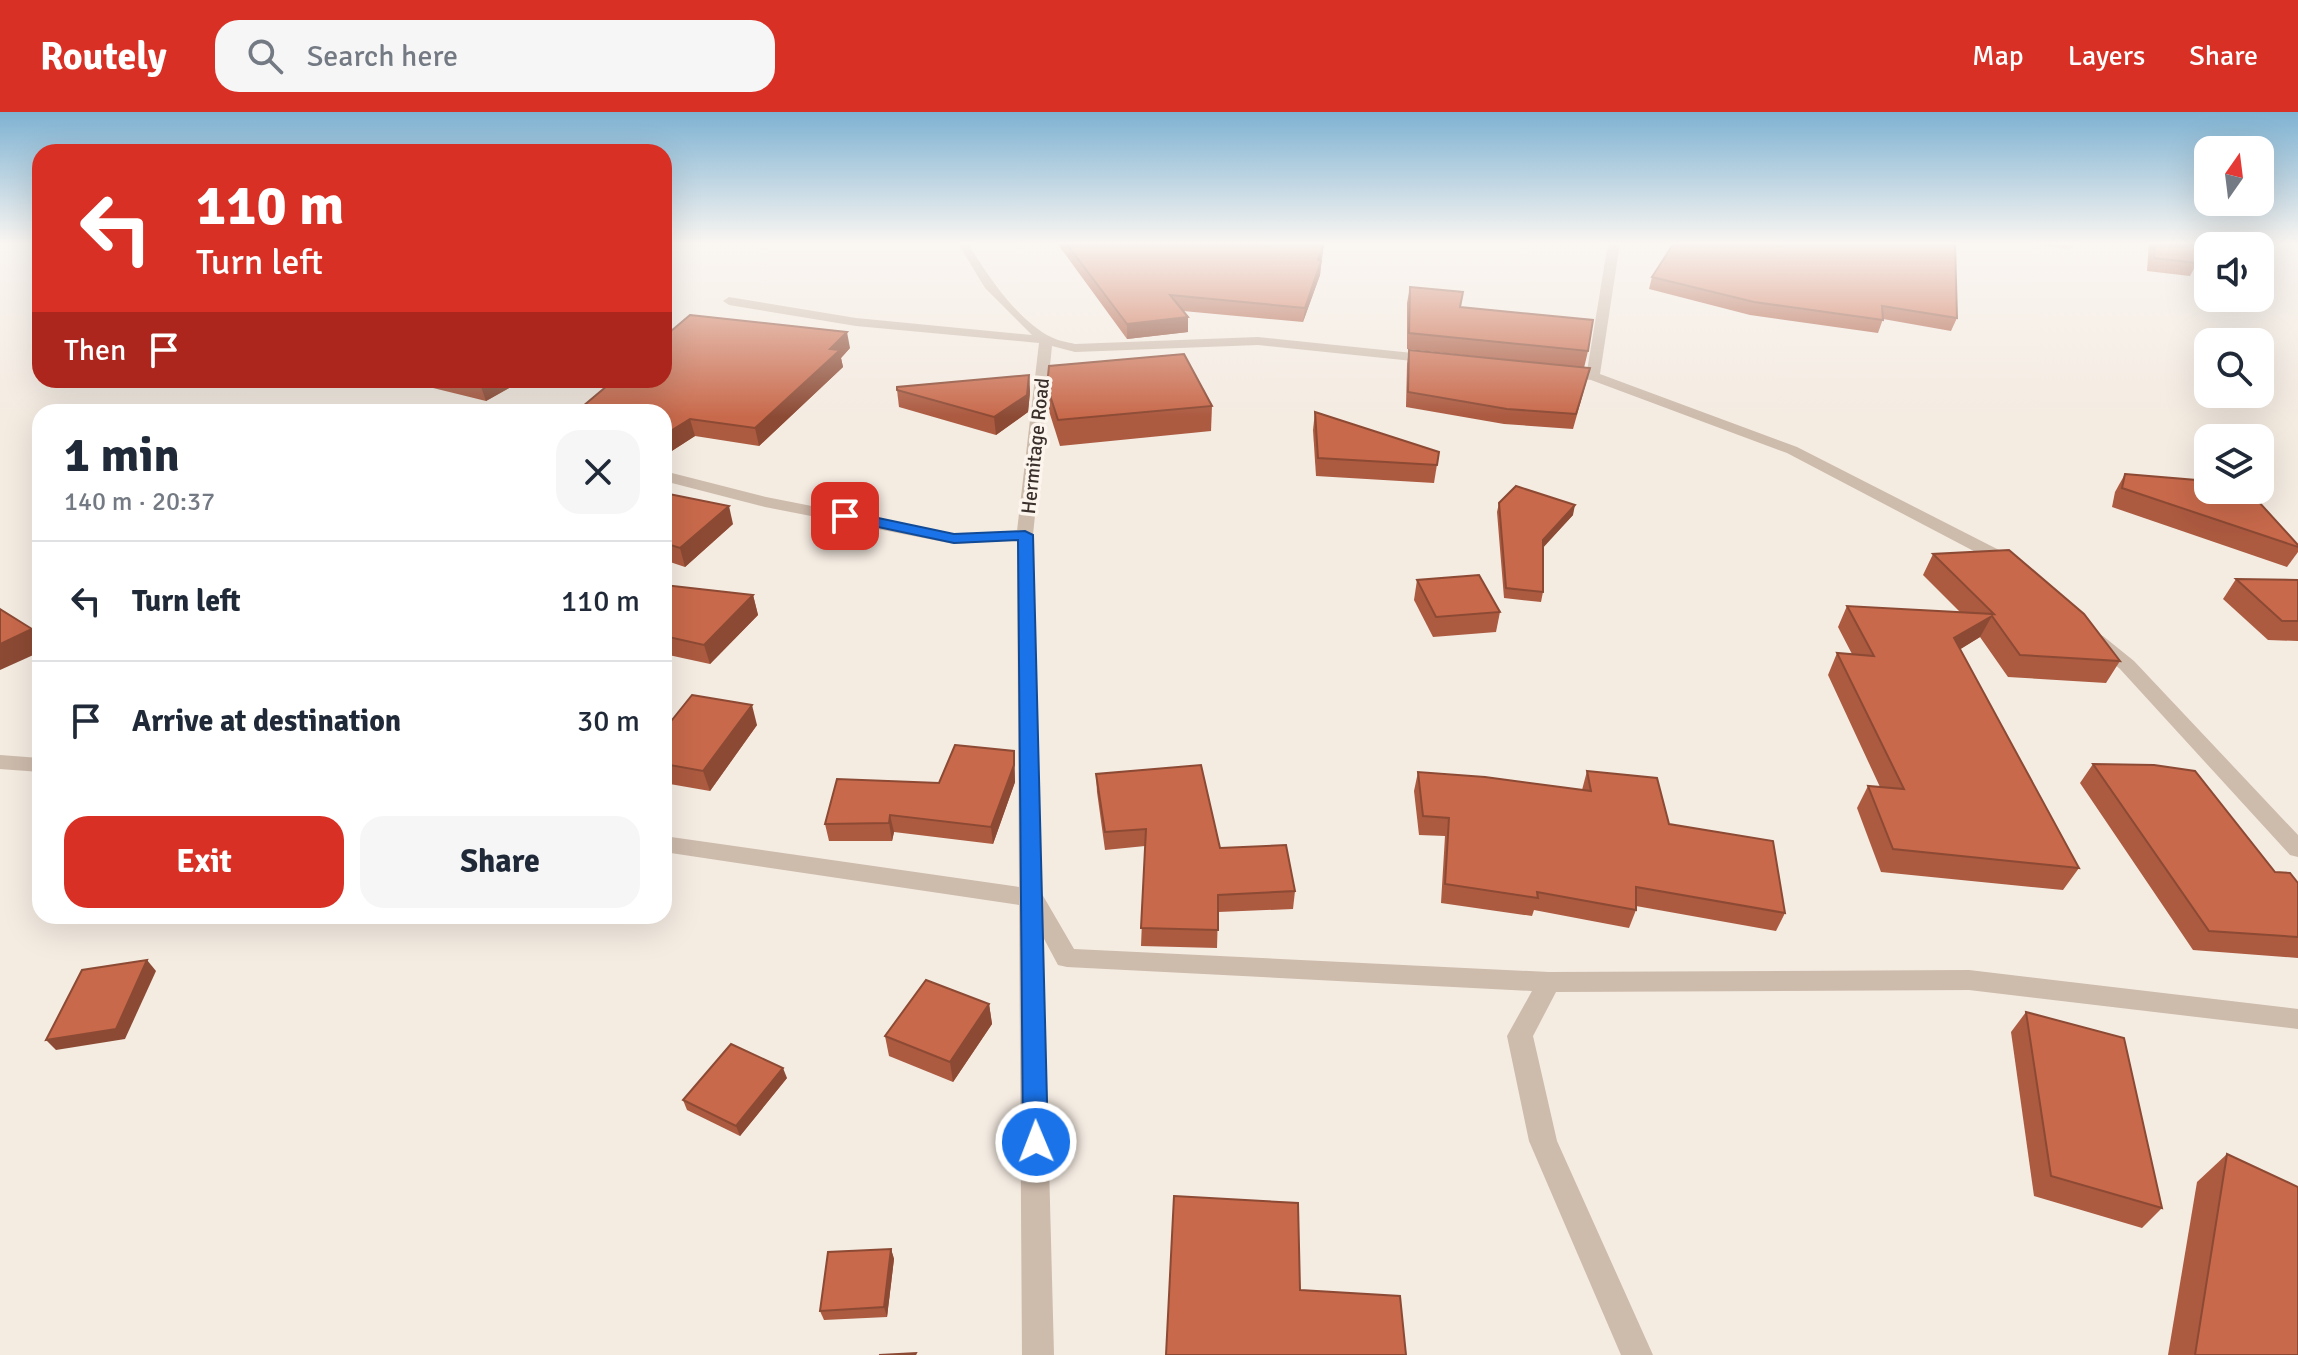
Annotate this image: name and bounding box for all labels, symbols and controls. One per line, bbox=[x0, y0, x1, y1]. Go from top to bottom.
search box bbox=[215, 20, 775, 92]
text: Routely bbox=[40, 33, 167, 80]
icon: search bbox=[243, 34, 287, 78]
text: Search here bbox=[307, 38, 458, 75]
text: Map bbox=[1972, 39, 2024, 73]
text: Layers bbox=[2068, 39, 2145, 73]
text: Share bbox=[2189, 39, 2258, 73]
north arrow bbox=[2194, 136, 2274, 216]
map controls bbox=[2194, 136, 2274, 504]
text: 110 m bbox=[196, 171, 344, 240]
icon: left bbox=[64, 176, 168, 280]
button: sound bbox=[2194, 232, 2274, 312]
text: Turn left bbox=[196, 240, 323, 285]
icon: arrive bbox=[142, 328, 186, 372]
button: search bbox=[2194, 328, 2274, 408]
text: Then bbox=[64, 332, 126, 369]
street label: Hermitage Road bbox=[1016, 377, 1055, 515]
button: layers bbox=[2194, 424, 2274, 504]
text: 1 min bbox=[64, 426, 180, 485]
button: close bbox=[556, 430, 640, 514]
pin bbox=[811, 482, 879, 550]
text: 140 m · 20:37 bbox=[64, 486, 215, 518]
icon: arrive bbox=[823, 494, 867, 538]
icon: left bbox=[64, 579, 108, 623]
text: Turn left bbox=[132, 583, 241, 620]
text: 110 m bbox=[561, 583, 640, 620]
icon: arrive bbox=[64, 699, 108, 743]
text: Arrive at destination bbox=[132, 703, 401, 740]
text: 30 m bbox=[577, 703, 640, 740]
button: Exit bbox=[64, 816, 344, 908]
button: Share bbox=[360, 816, 640, 908]
position arrow bbox=[994, 1100, 1078, 1184]

